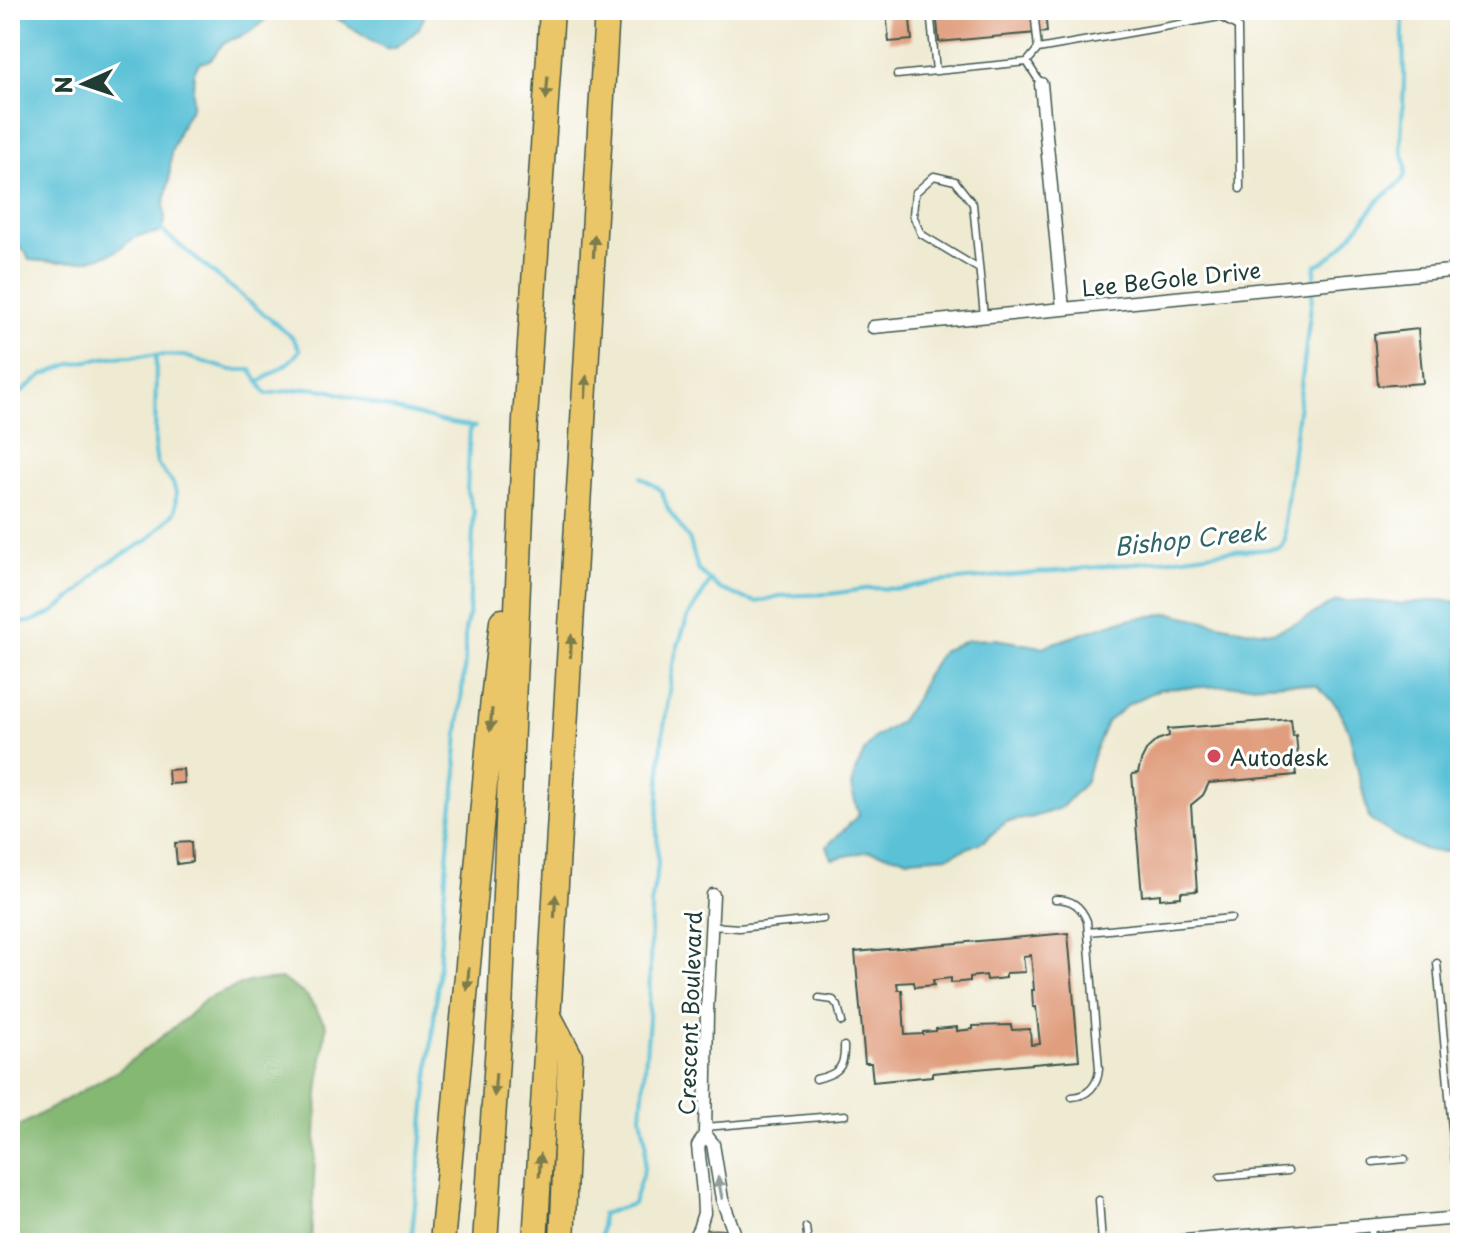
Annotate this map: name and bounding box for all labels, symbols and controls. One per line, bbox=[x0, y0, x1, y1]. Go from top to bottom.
north arrow bbox=[44, 44, 124, 124]
text: N bbox=[46, 76, 79, 95]
one-way arrow bbox=[540, 76, 553, 101]
one-way arrow bbox=[587, 233, 600, 258]
street label: Lee BeGole Drive bbox=[1080, 252, 1262, 304]
one-way arrow bbox=[580, 374, 593, 399]
water label: Bishop Creek bbox=[1112, 512, 1269, 564]
one-way arrow bbox=[564, 633, 577, 658]
one-way arrow bbox=[484, 708, 497, 733]
place label: Autodesk bbox=[1230, 740, 1329, 773]
marker: Autodesk bbox=[1205, 747, 1223, 765]
one-way arrow bbox=[549, 893, 562, 918]
street label: Crescent Boulevard bbox=[669, 910, 709, 1116]
one-way arrow bbox=[461, 967, 474, 992]
one-way arrow bbox=[488, 1073, 501, 1098]
one-way arrow bbox=[533, 1152, 546, 1177]
one-way arrow bbox=[713, 1175, 726, 1200]

